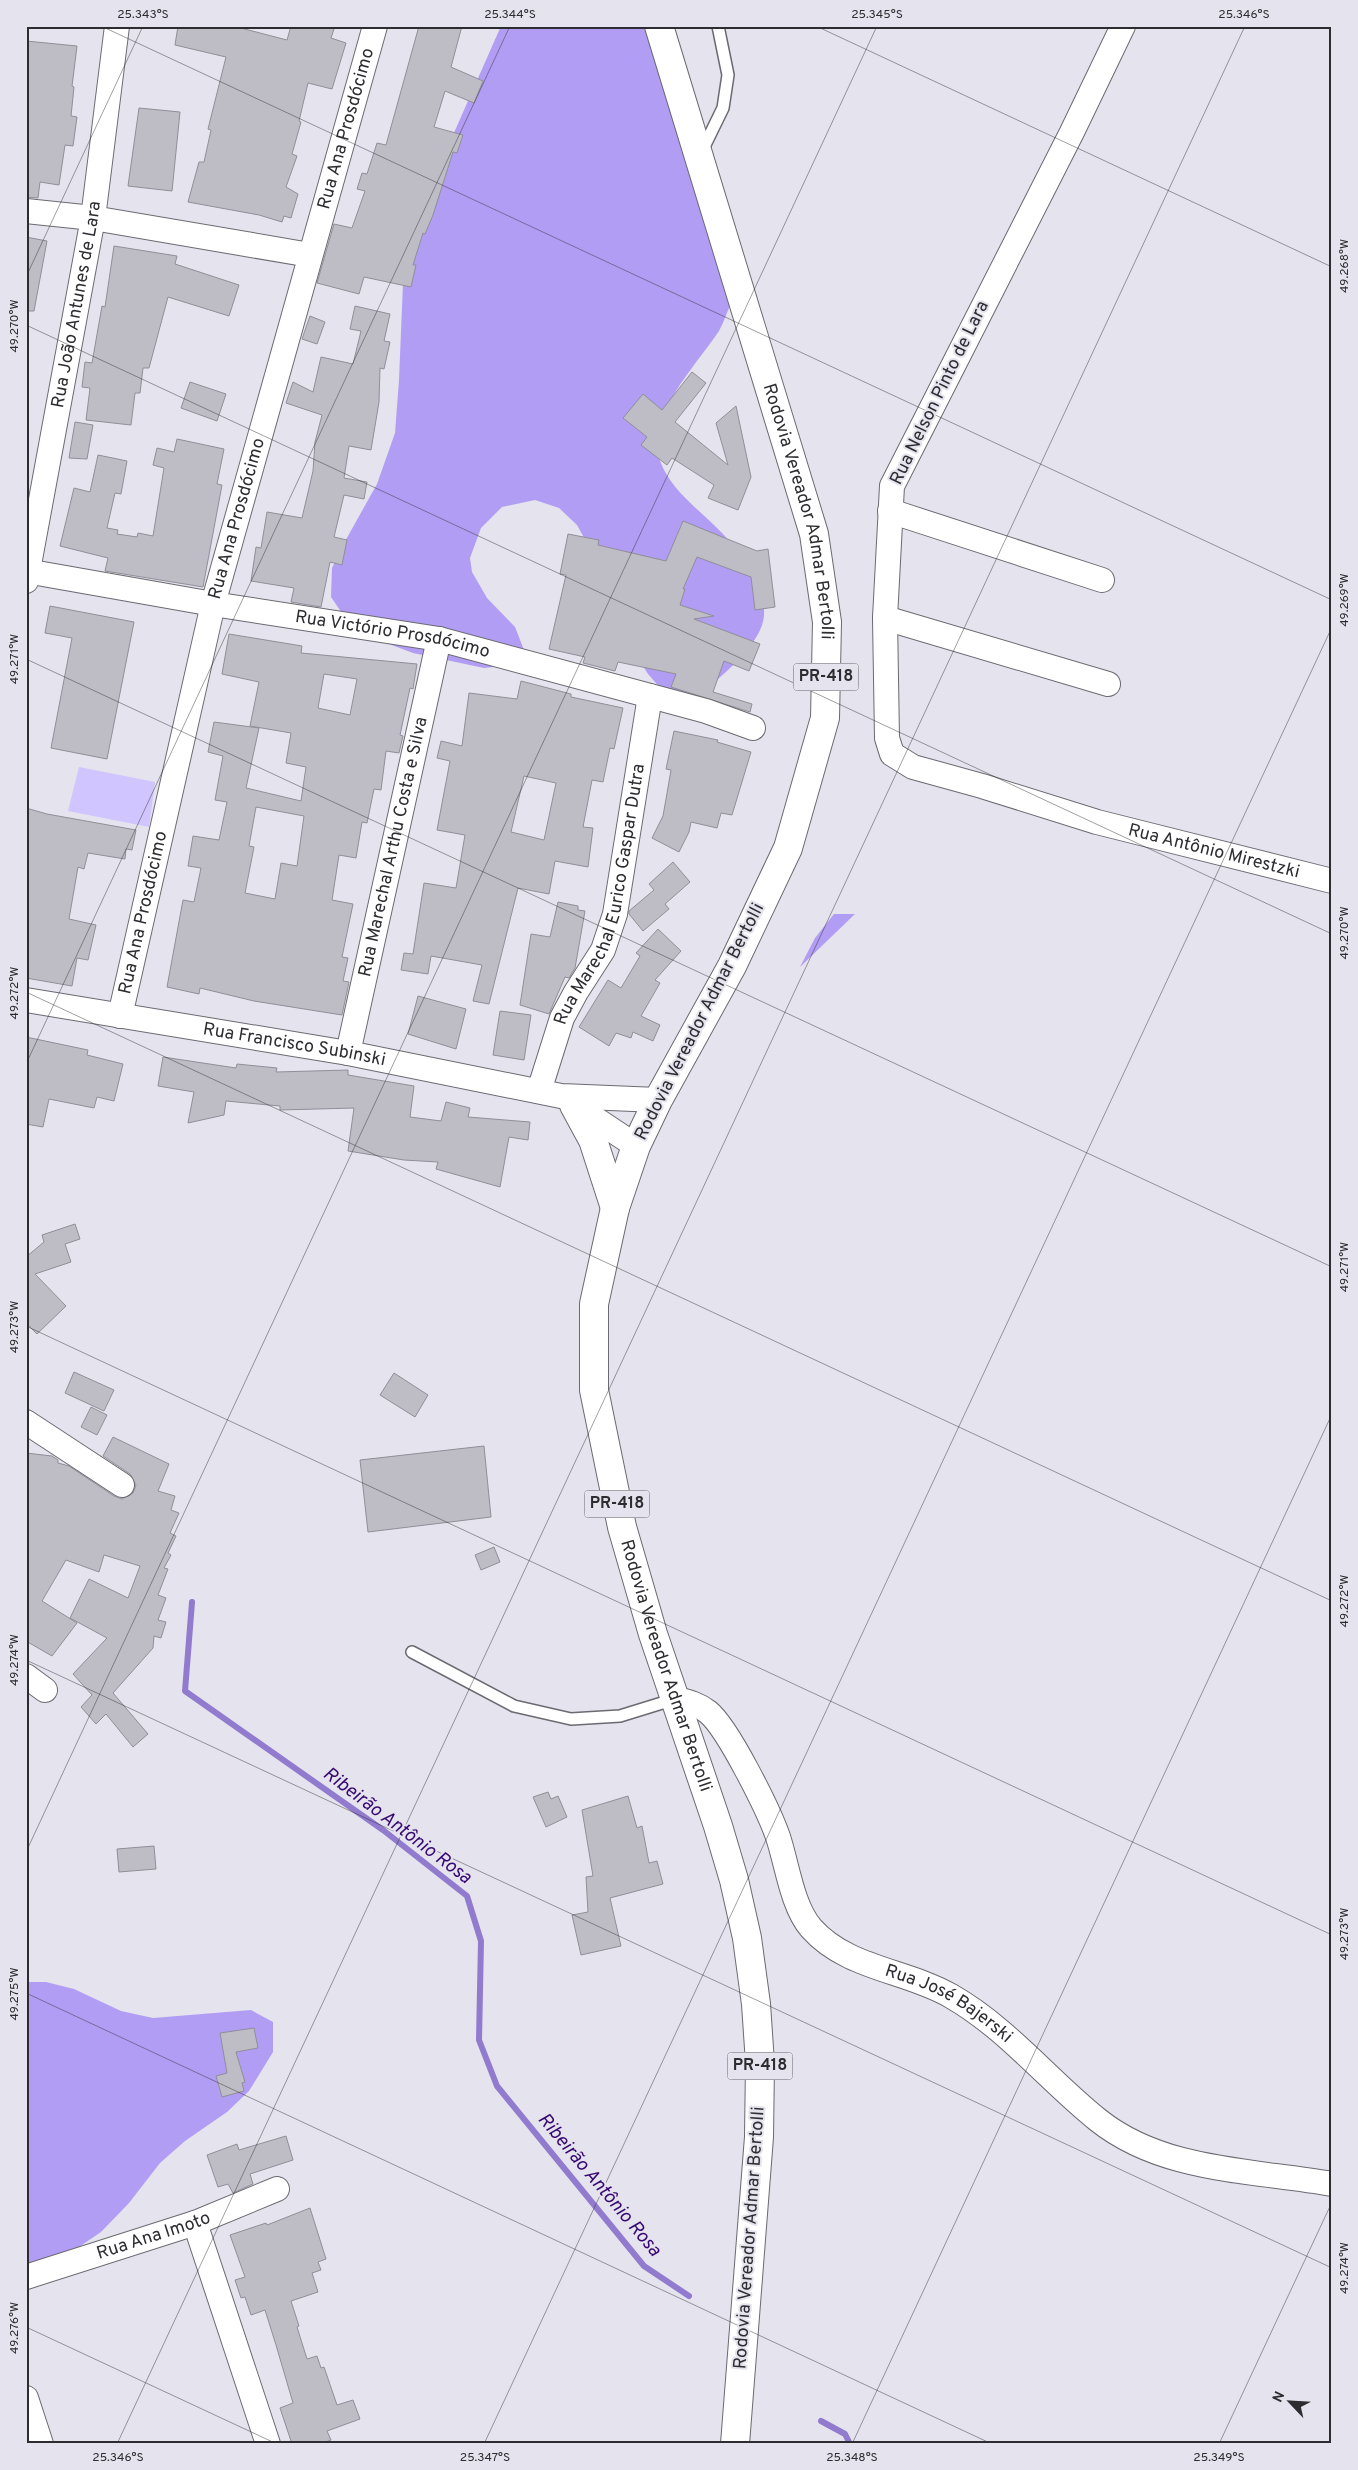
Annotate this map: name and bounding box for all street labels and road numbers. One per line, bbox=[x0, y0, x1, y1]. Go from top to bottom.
street label: Rua Ana Prosdócimo bbox=[313, 45, 380, 212]
street label: Rua João Antunes de Lara bbox=[47, 200, 106, 410]
street label: Rua Nelson Pinto de Lara bbox=[885, 297, 995, 489]
street label: Rodovia Vereador Admar Bertolli bbox=[757, 381, 839, 640]
street label: Rua Ana Prosdócimo bbox=[203, 435, 270, 602]
street label: Rua Victório Prosdócimo bbox=[293, 605, 493, 664]
road number: PR-418 bbox=[794, 664, 858, 690]
street label: Rua Marechal Arthu Costa e Silva bbox=[354, 715, 433, 979]
street label: Rua Marechal Eurico Gaspar Dutra bbox=[549, 762, 650, 1028]
street label: Rua Antônio Mirestzki bbox=[1126, 819, 1302, 884]
street label: Rua Ana Prosdócimo bbox=[114, 829, 173, 996]
street label: Rodovia Vereador Admar Bertolli bbox=[630, 899, 770, 1145]
street label: Rua Francisco Subinski bbox=[201, 1018, 388, 1072]
road number: PR-418 bbox=[584, 1490, 650, 1518]
street label: Rodovia Vereador Admar Bertolli bbox=[615, 1537, 717, 1795]
street label: Rua José Bajerski bbox=[882, 1959, 1017, 2048]
road number: PR-418 bbox=[728, 2052, 792, 2080]
street label: Rodovia Vereador Admar Bertolli bbox=[729, 2106, 771, 2370]
street label: Rua Ana Imoto bbox=[94, 2206, 214, 2265]

